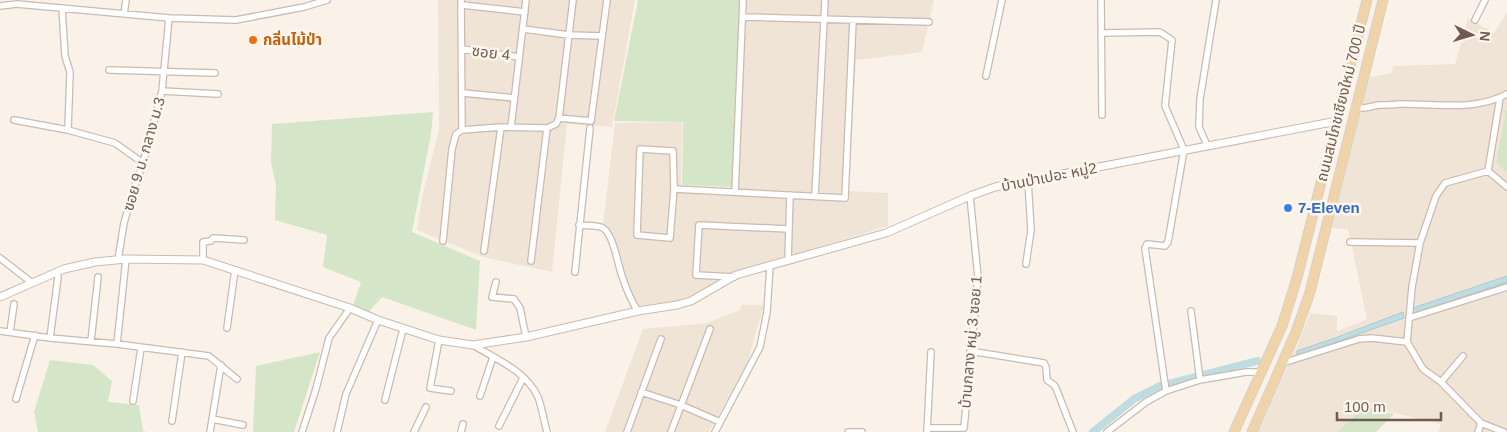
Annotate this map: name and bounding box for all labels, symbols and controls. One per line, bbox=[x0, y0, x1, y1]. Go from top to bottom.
north arrow bbox=[1447, 10, 1497, 60]
street label: ถนนสมโภชเชียงใหม่ 700 ปี bbox=[1313, 23, 1368, 183]
place label: กลิ่นไม้ป่า bbox=[263, 30, 322, 48]
text: N bbox=[1477, 30, 1493, 42]
marker: กลิ่นไม้ป่า bbox=[247, 34, 259, 46]
street label: ซอย 4 bbox=[471, 42, 511, 63]
street label: ฃอย 9 บ. กลาง ม.3 bbox=[119, 95, 168, 213]
street label: บ้านป่าเปอะ หมู่2 bbox=[1000, 159, 1098, 195]
place label: 7-Eleven bbox=[1298, 199, 1360, 216]
marker: 7-Eleven bbox=[1282, 202, 1294, 214]
street label: บ้านกลาง หมู่ 3 ซอย 1 bbox=[956, 275, 986, 409]
scale bar bbox=[1337, 390, 1441, 422]
text: 100 m bbox=[1344, 398, 1386, 415]

